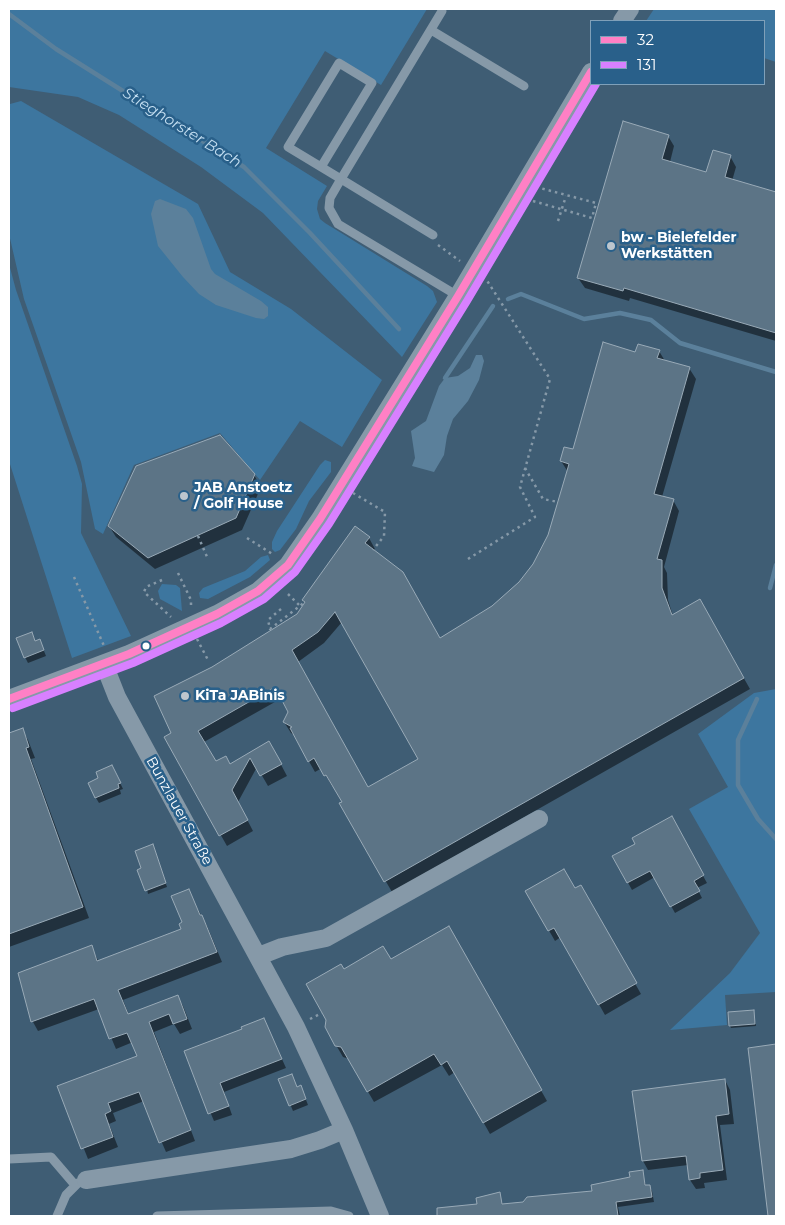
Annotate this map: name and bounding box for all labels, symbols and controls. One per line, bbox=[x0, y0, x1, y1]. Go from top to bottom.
legend bbox=[590, 20, 765, 85]
text: 32 bbox=[637, 30, 654, 49]
text: 131 bbox=[637, 55, 656, 74]
water label: Stieghorster Bach bbox=[119, 84, 245, 172]
place label: bw - Bielefelder Werkstätten bbox=[621, 230, 737, 262]
marker: bw - Bielefelder Werkstätten bbox=[605, 240, 617, 252]
place label: JAB Anstoetz / Golf House bbox=[194, 480, 292, 512]
marker: JAB Anstoetz / Golf House bbox=[178, 490, 190, 502]
unlabelled marker bbox=[141, 641, 151, 651]
place label: KiTa JABinis bbox=[195, 688, 285, 704]
marker: KiTa JABinis bbox=[179, 690, 191, 702]
street label: Bunzlauer Straße bbox=[142, 754, 216, 868]

